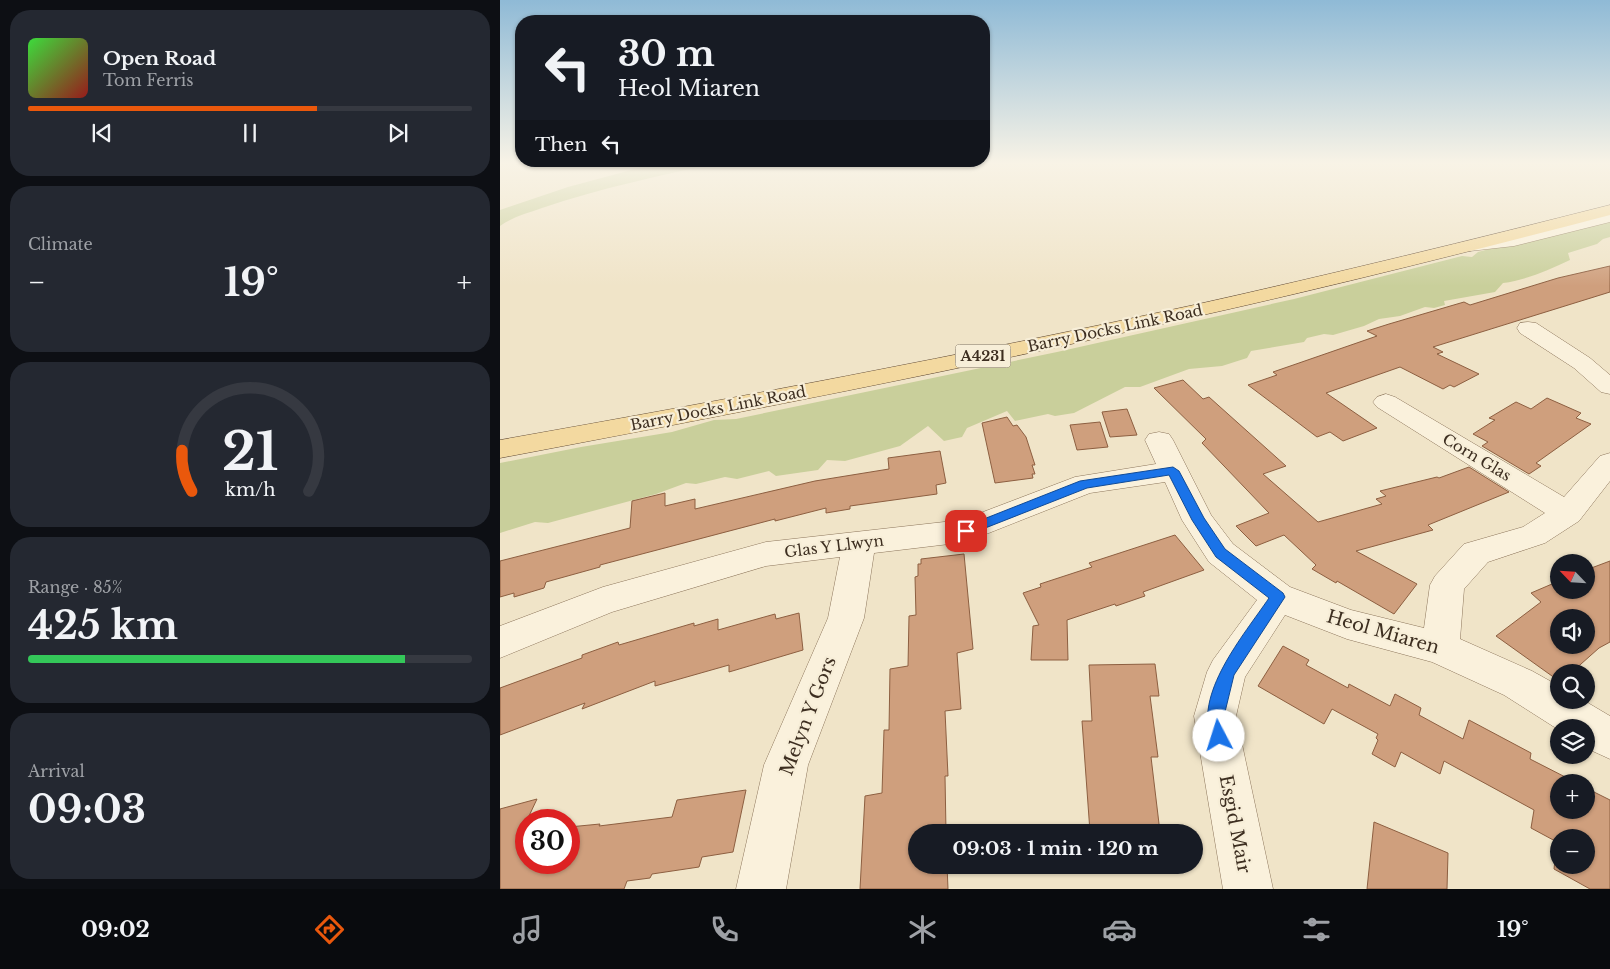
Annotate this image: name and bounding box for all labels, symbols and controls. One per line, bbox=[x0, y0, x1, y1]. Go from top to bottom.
text: 30 m bbox=[618, 32, 715, 75]
icon: left bbox=[535, 35, 600, 100]
text: Open Road bbox=[103, 47, 216, 70]
text: Tom Ferris bbox=[103, 70, 194, 90]
text: Heol Miaren bbox=[618, 75, 760, 102]
icon: previous bbox=[88, 119, 116, 147]
icon: pause bbox=[236, 119, 264, 147]
icon: next bbox=[384, 119, 412, 147]
icon: left bbox=[597, 130, 625, 158]
text: Then bbox=[535, 133, 587, 156]
text: Climate bbox=[28, 234, 93, 254]
text: 19° bbox=[224, 259, 279, 306]
text: − bbox=[28, 265, 46, 300]
text: + bbox=[457, 265, 472, 300]
street label: Barry Docks Link Road bbox=[1026, 300, 1204, 356]
road number: A4231 bbox=[956, 344, 1010, 368]
street label: Barry Docks Link Road bbox=[629, 382, 807, 434]
text: 21 bbox=[222, 420, 278, 484]
street label: Corn Glas bbox=[1439, 429, 1515, 485]
text: km/h bbox=[225, 479, 275, 501]
pin bbox=[945, 510, 987, 552]
icon: arrive bbox=[952, 517, 980, 545]
street label: Glas Y Llwyn bbox=[783, 530, 885, 562]
north arrow bbox=[1550, 554, 1595, 599]
map controls bbox=[1550, 554, 1595, 874]
text: Range · 85% bbox=[28, 577, 122, 597]
text: 425 km bbox=[28, 602, 178, 649]
street label: Heol Miaren bbox=[1324, 605, 1442, 659]
button: sound bbox=[1550, 609, 1595, 654]
street label: Melyn Y Gors bbox=[775, 653, 841, 779]
button: search bbox=[1550, 664, 1595, 709]
position arrow bbox=[1192, 709, 1244, 761]
button: layers bbox=[1550, 719, 1595, 764]
text: Arrival bbox=[28, 761, 85, 781]
street label: Esgid Mair bbox=[1215, 773, 1255, 875]
button: + bbox=[1550, 774, 1595, 819]
text: 09:03 bbox=[28, 786, 146, 833]
speed limit sign: 30 bbox=[515, 809, 580, 874]
button: − bbox=[1550, 829, 1595, 874]
text: 09:03 · 1 min · 120 m bbox=[953, 837, 1158, 860]
icon: directions bbox=[312, 912, 347, 947]
icon: music bbox=[510, 912, 545, 947]
icon: phone bbox=[707, 912, 742, 947]
icon: climate bbox=[905, 912, 940, 947]
icon: car bbox=[1102, 912, 1137, 947]
icon: filters bbox=[1299, 912, 1334, 947]
text: 09:02 bbox=[81, 916, 150, 943]
text: 19° bbox=[1497, 916, 1529, 943]

